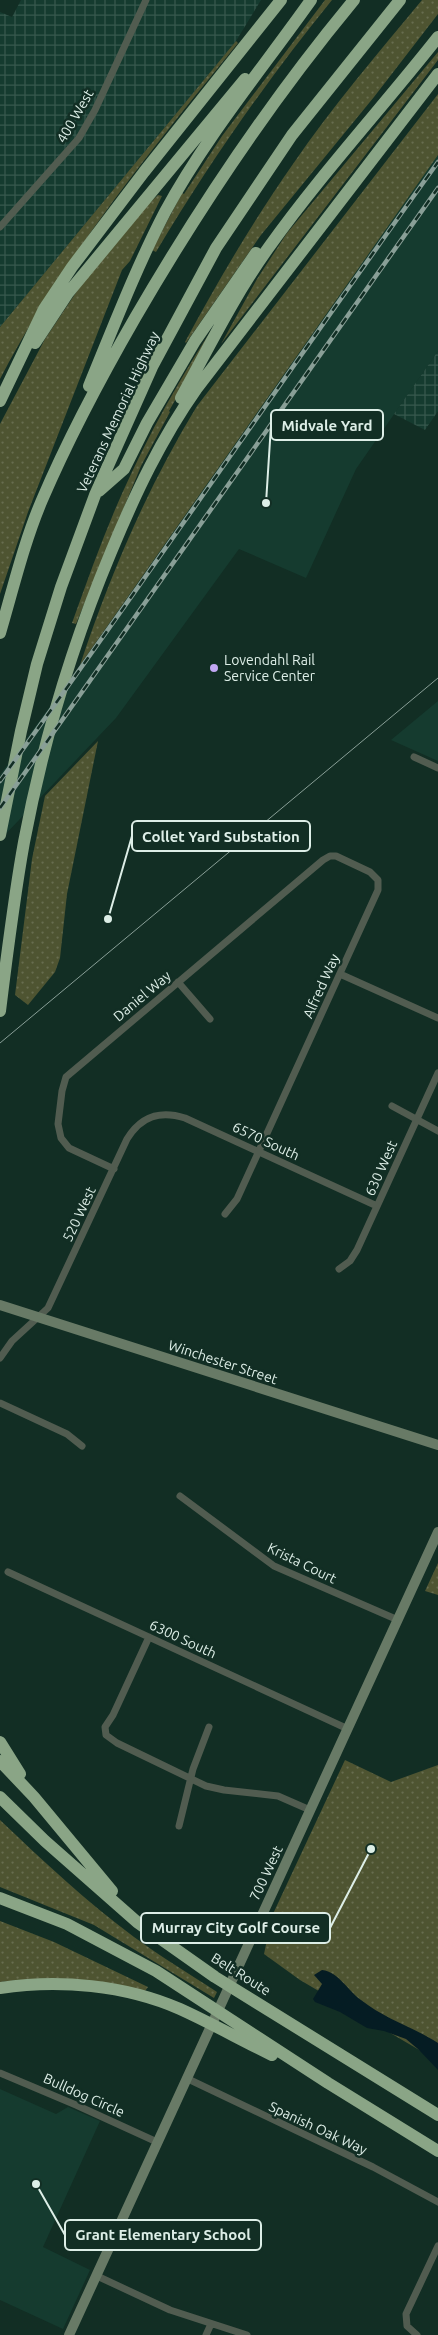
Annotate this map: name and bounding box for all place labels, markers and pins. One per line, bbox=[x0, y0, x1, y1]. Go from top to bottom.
callout: Midvale Yard bbox=[271, 410, 383, 440]
place label: Lovendahl Rail Service Center bbox=[224, 652, 316, 684]
marker: Lovendahl Rail Service Center bbox=[208, 662, 220, 674]
callout: Collet Yard Substation bbox=[132, 821, 310, 851]
callout: Murray City Golf Course bbox=[141, 1913, 330, 1943]
callout: Grant Elementary School bbox=[65, 2220, 261, 2250]

